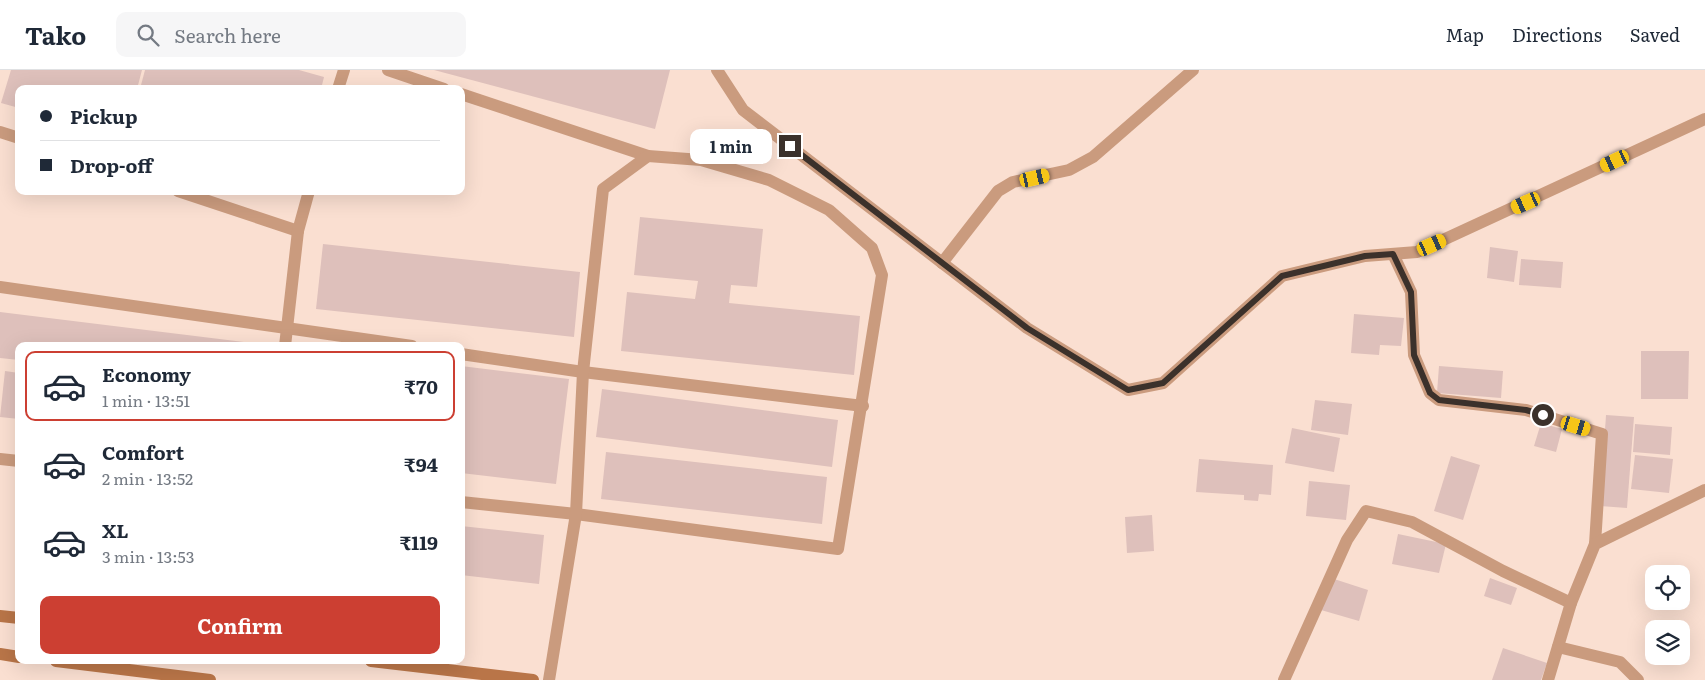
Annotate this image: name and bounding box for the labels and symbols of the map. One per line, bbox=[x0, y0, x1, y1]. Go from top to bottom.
callout: 1 min bbox=[690, 128, 772, 164]
route end bbox=[779, 135, 801, 157]
car bbox=[1598, 148, 1631, 174]
car bbox=[1018, 167, 1051, 189]
car bbox=[1509, 190, 1542, 216]
car bbox=[1415, 232, 1448, 258]
route start bbox=[1532, 404, 1554, 426]
car bbox=[1559, 414, 1592, 438]

